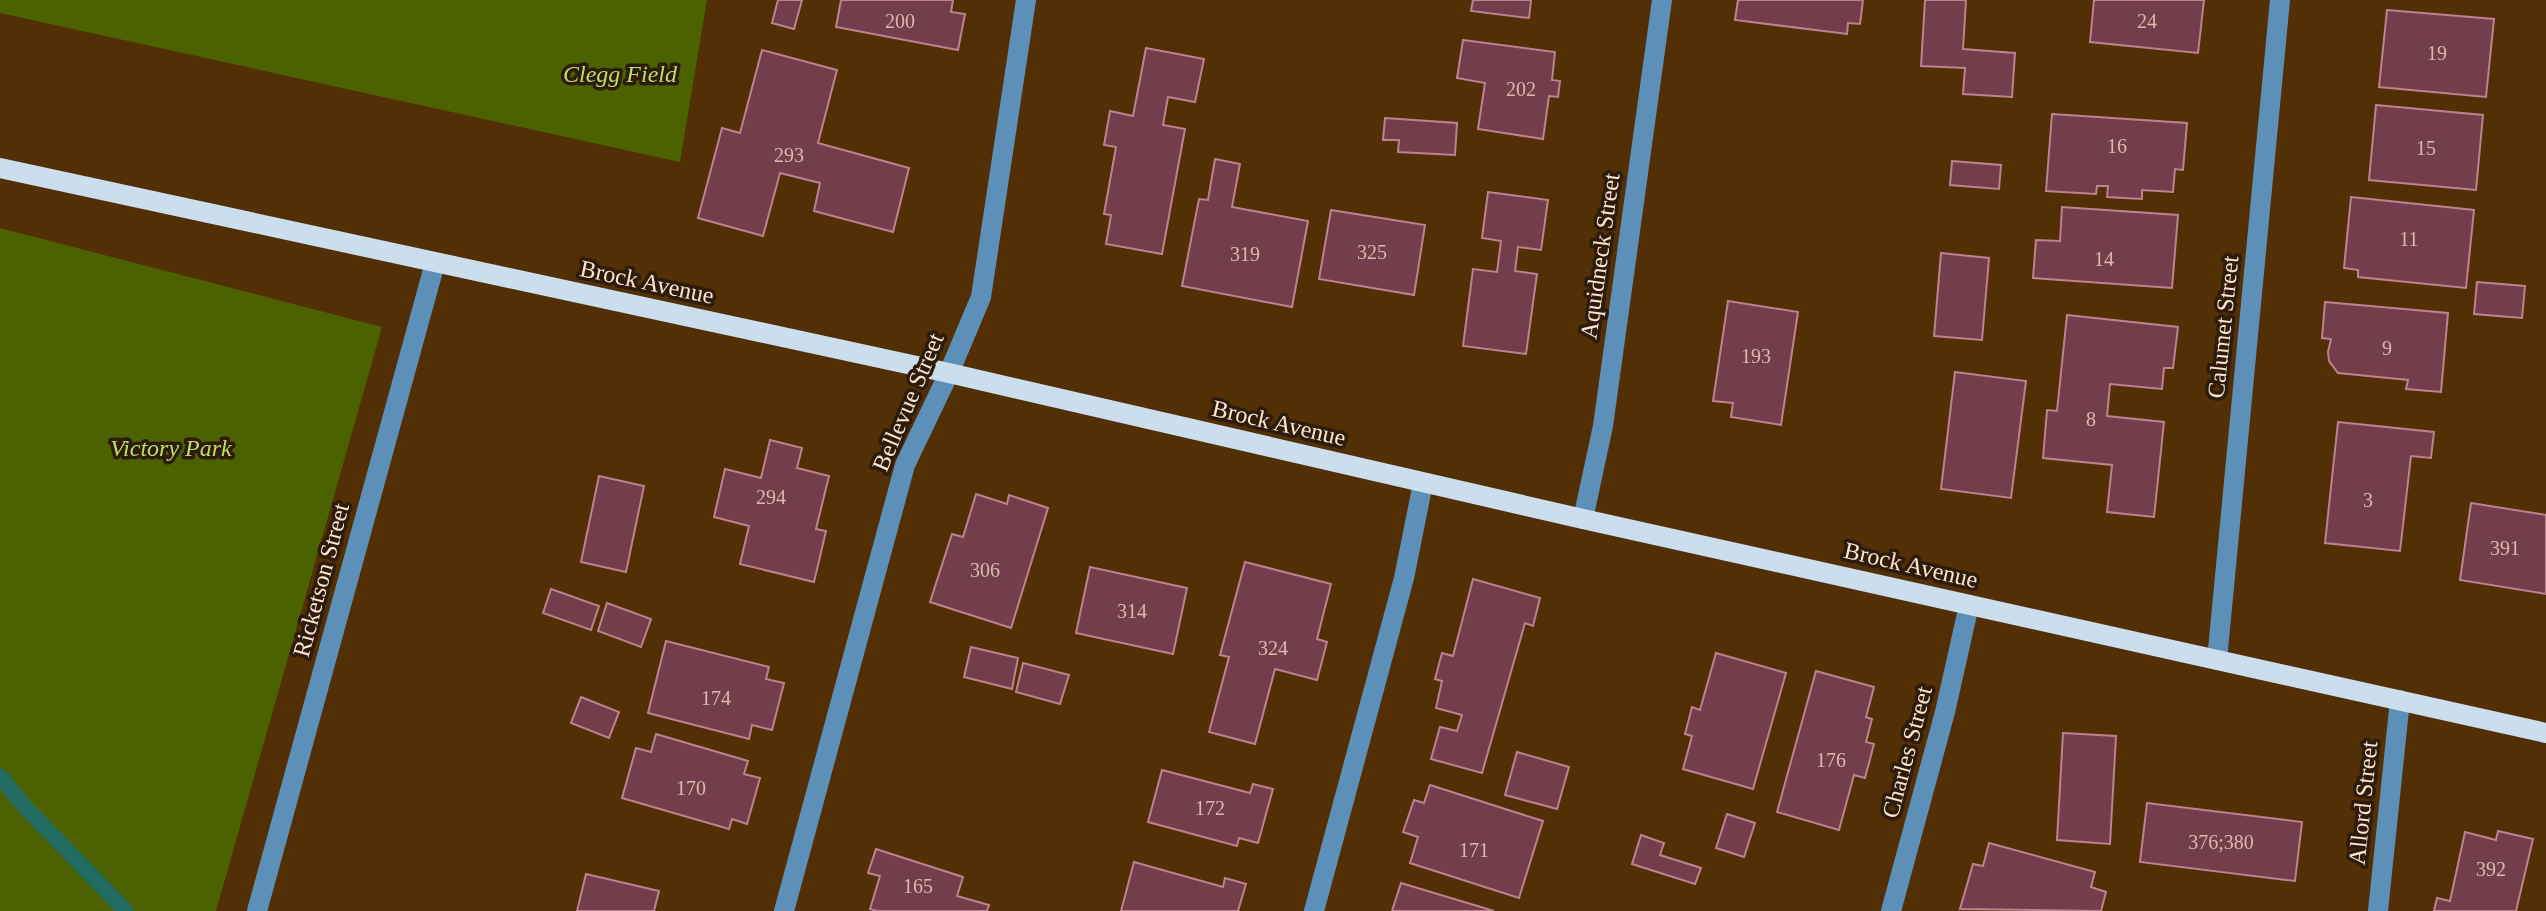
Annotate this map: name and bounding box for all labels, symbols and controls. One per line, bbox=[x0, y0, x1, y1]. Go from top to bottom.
house number: 200 bbox=[885, 10, 915, 32]
house number: 24 bbox=[2137, 10, 2157, 32]
house number: 19 bbox=[2427, 42, 2447, 64]
park label: Clegg Field bbox=[563, 61, 678, 87]
house number: 202 bbox=[1506, 78, 1536, 100]
house number: 16 bbox=[2107, 135, 2127, 157]
house number: 15 bbox=[2416, 137, 2436, 159]
house number: 293 bbox=[774, 144, 804, 166]
street label: Aquidneck Street bbox=[1575, 171, 1625, 341]
house number: 11 bbox=[2399, 228, 2419, 250]
house number: 325 bbox=[1357, 241, 1387, 263]
house number: 319 bbox=[1230, 243, 1260, 265]
house number: 14 bbox=[2094, 248, 2114, 270]
street label: Calumet Street bbox=[2203, 254, 2243, 400]
street label: Brock Avenue bbox=[578, 255, 716, 309]
street label: Bellevue Street bbox=[867, 329, 949, 475]
house number: 9 bbox=[2382, 337, 2392, 359]
house number: 193 bbox=[1741, 345, 1771, 367]
street label: Brock Avenue bbox=[1210, 395, 1348, 451]
house number: 8 bbox=[2086, 408, 2096, 430]
park label: Victory Park bbox=[110, 435, 232, 461]
house number: 294 bbox=[756, 486, 786, 508]
house number: 3 bbox=[2363, 489, 2373, 511]
street label: Ricketson Street bbox=[288, 500, 354, 660]
street label: Brock Avenue bbox=[1842, 537, 1980, 593]
house number: 391 bbox=[2490, 537, 2520, 559]
house number: 306 bbox=[970, 559, 1000, 581]
house number: 314 bbox=[1117, 600, 1147, 622]
house number: 324 bbox=[1258, 637, 1288, 659]
street label: Charles Street bbox=[1877, 683, 1937, 821]
house number: 174 bbox=[701, 687, 731, 709]
street label: Allord Street bbox=[2344, 739, 2382, 866]
house number: 176 bbox=[1816, 749, 1846, 771]
house number: 170 bbox=[676, 777, 706, 799]
house number: 172 bbox=[1195, 797, 1225, 819]
house number: 376;380 bbox=[2188, 831, 2254, 853]
house number: 171 bbox=[1459, 839, 1489, 861]
house number: 392 bbox=[2476, 858, 2506, 880]
house number: 165 bbox=[903, 875, 933, 897]

